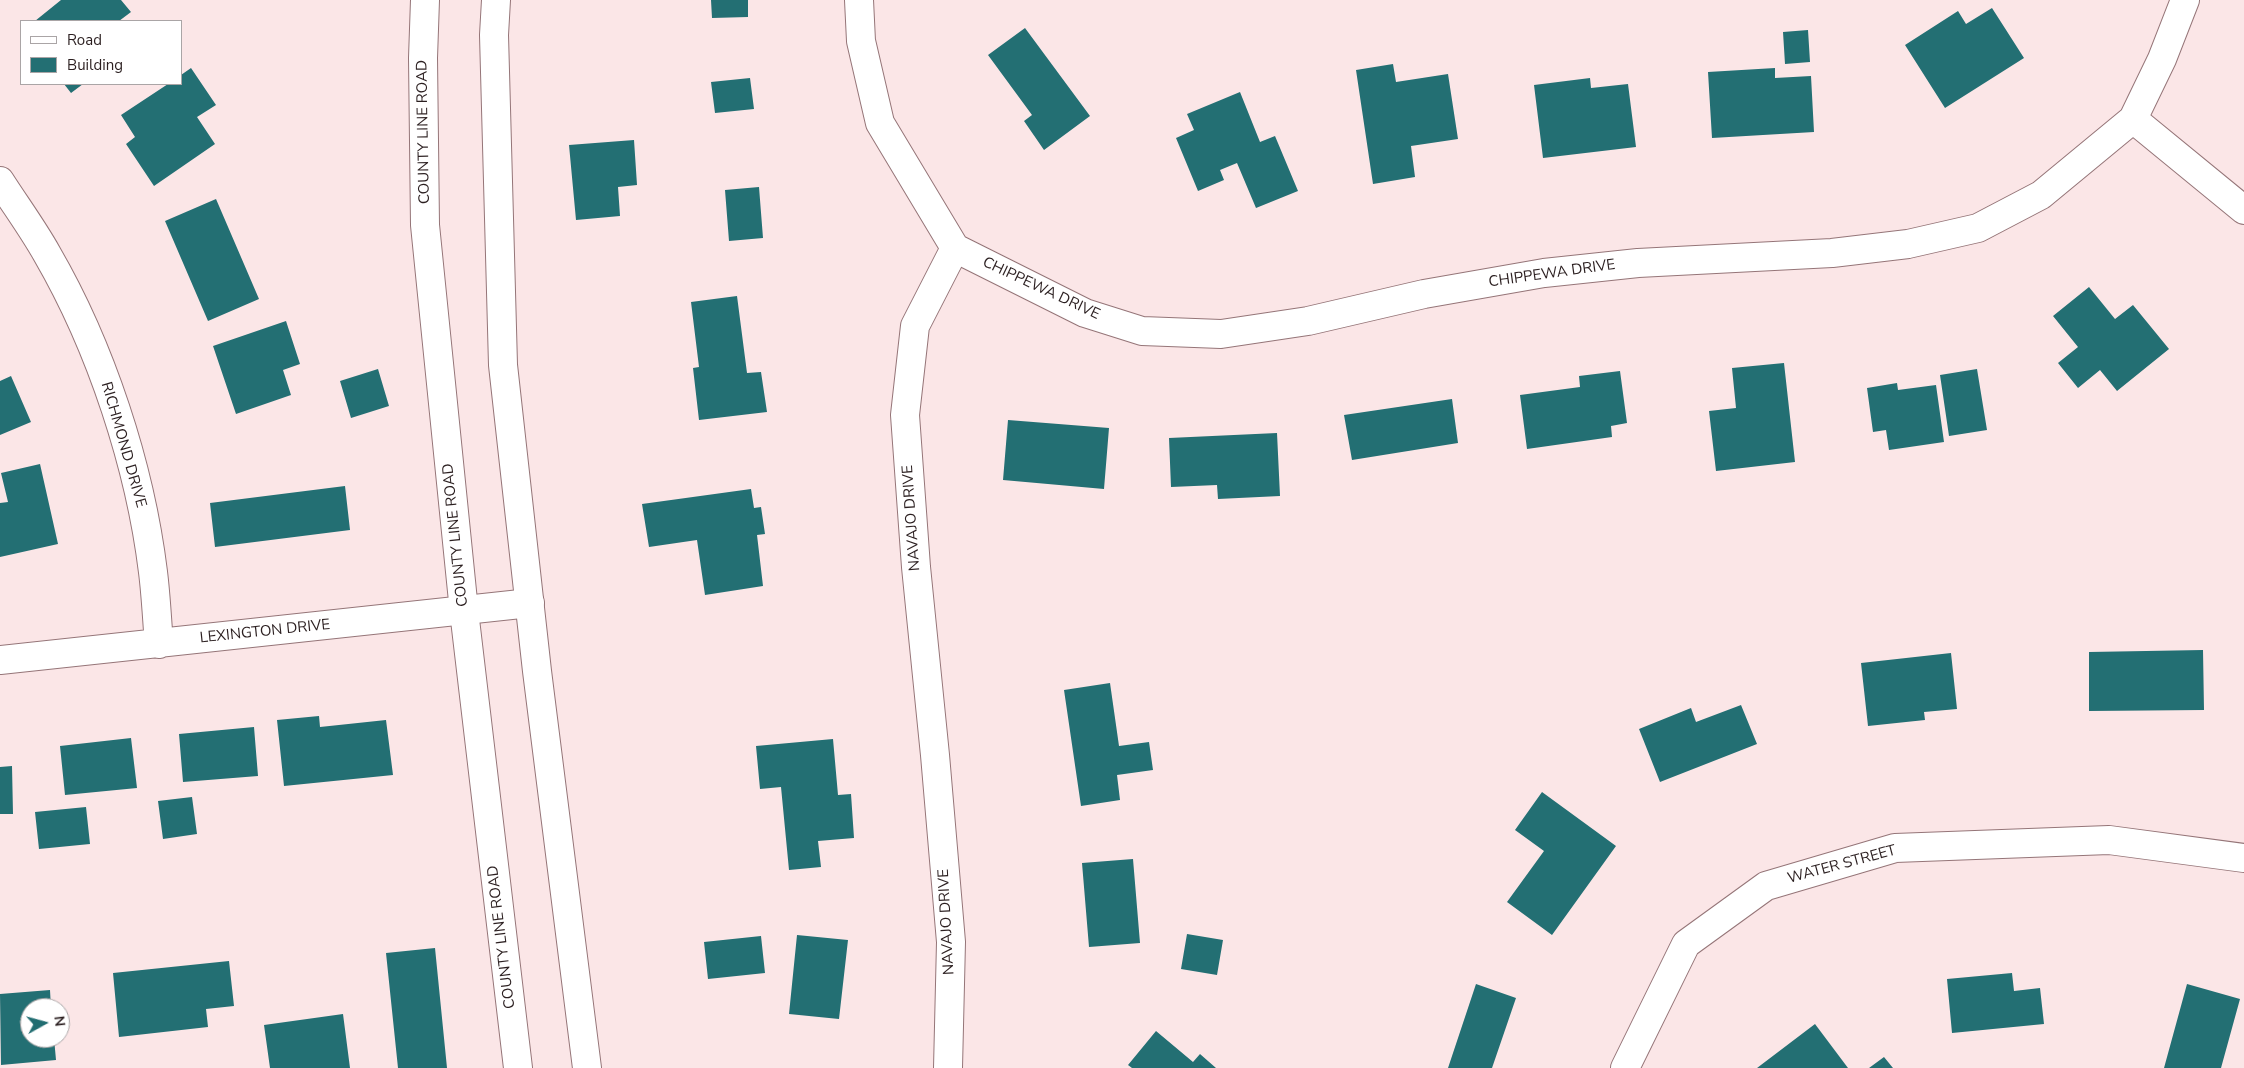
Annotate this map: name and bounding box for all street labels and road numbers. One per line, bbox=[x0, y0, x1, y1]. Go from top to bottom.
street label: COUNTY LINE ROAD bbox=[414, 60, 434, 204]
street label: CHIPPEWA DRIVE bbox=[979, 254, 1103, 324]
street label: CHIPPEWA DRIVE bbox=[1488, 256, 1616, 292]
street label: RICHMOND DRIVE bbox=[96, 380, 150, 510]
street label: COUNTY LINE ROAD bbox=[440, 462, 472, 608]
street label: NAVAJO DRIVE bbox=[899, 464, 925, 572]
street label: LEXINGTON DRIVE bbox=[199, 616, 331, 648]
street label: WATER STREET bbox=[1786, 842, 1898, 888]
street label: COUNTY LINE ROAD bbox=[484, 864, 520, 1010]
street label: NAVAJO DRIVE bbox=[935, 868, 959, 976]

